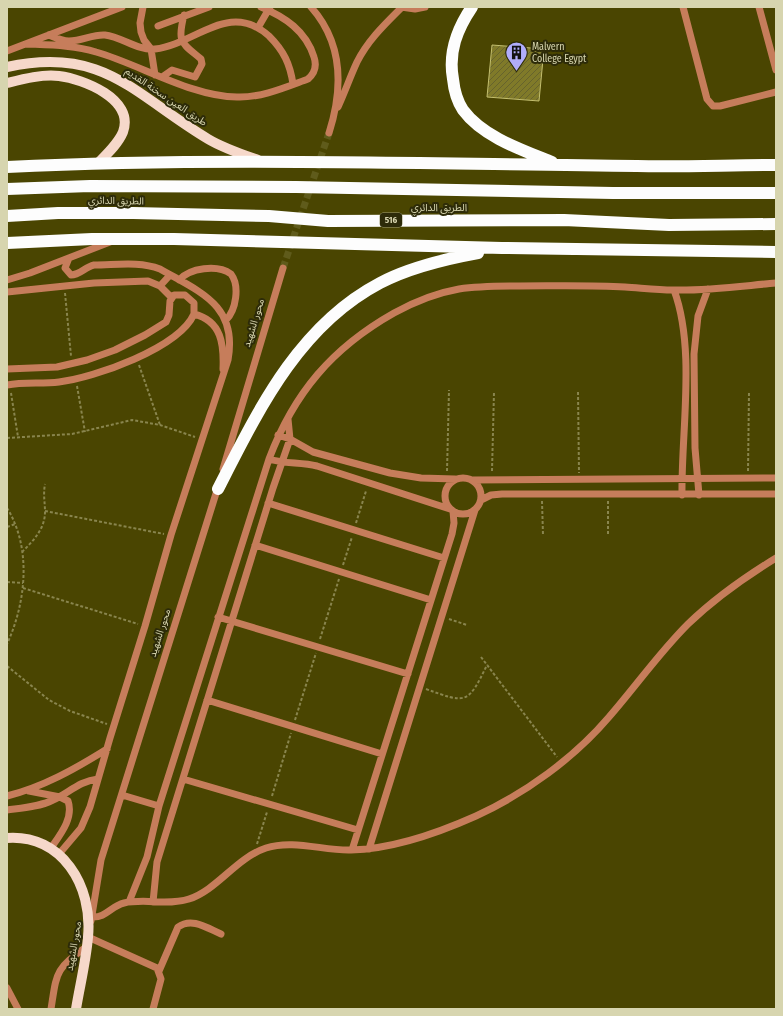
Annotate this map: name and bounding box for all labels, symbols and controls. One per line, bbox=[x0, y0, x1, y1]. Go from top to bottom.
building icon: Malvern College Egypt bbox=[503, 40, 529, 73]
place label: Malvern College Egypt bbox=[532, 41, 587, 65]
street label: طريق العين سخنة القديم bbox=[122, 65, 209, 130]
street label: الطريق الدائري bbox=[88, 195, 144, 209]
street label: الطريق الدائري bbox=[411, 202, 467, 215]
road number: 516 bbox=[380, 213, 402, 227]
street label: محور الشهيد bbox=[241, 297, 267, 349]
street label: محور الشهيد bbox=[147, 607, 173, 659]
street label: محور الشهيد bbox=[64, 920, 84, 972]

